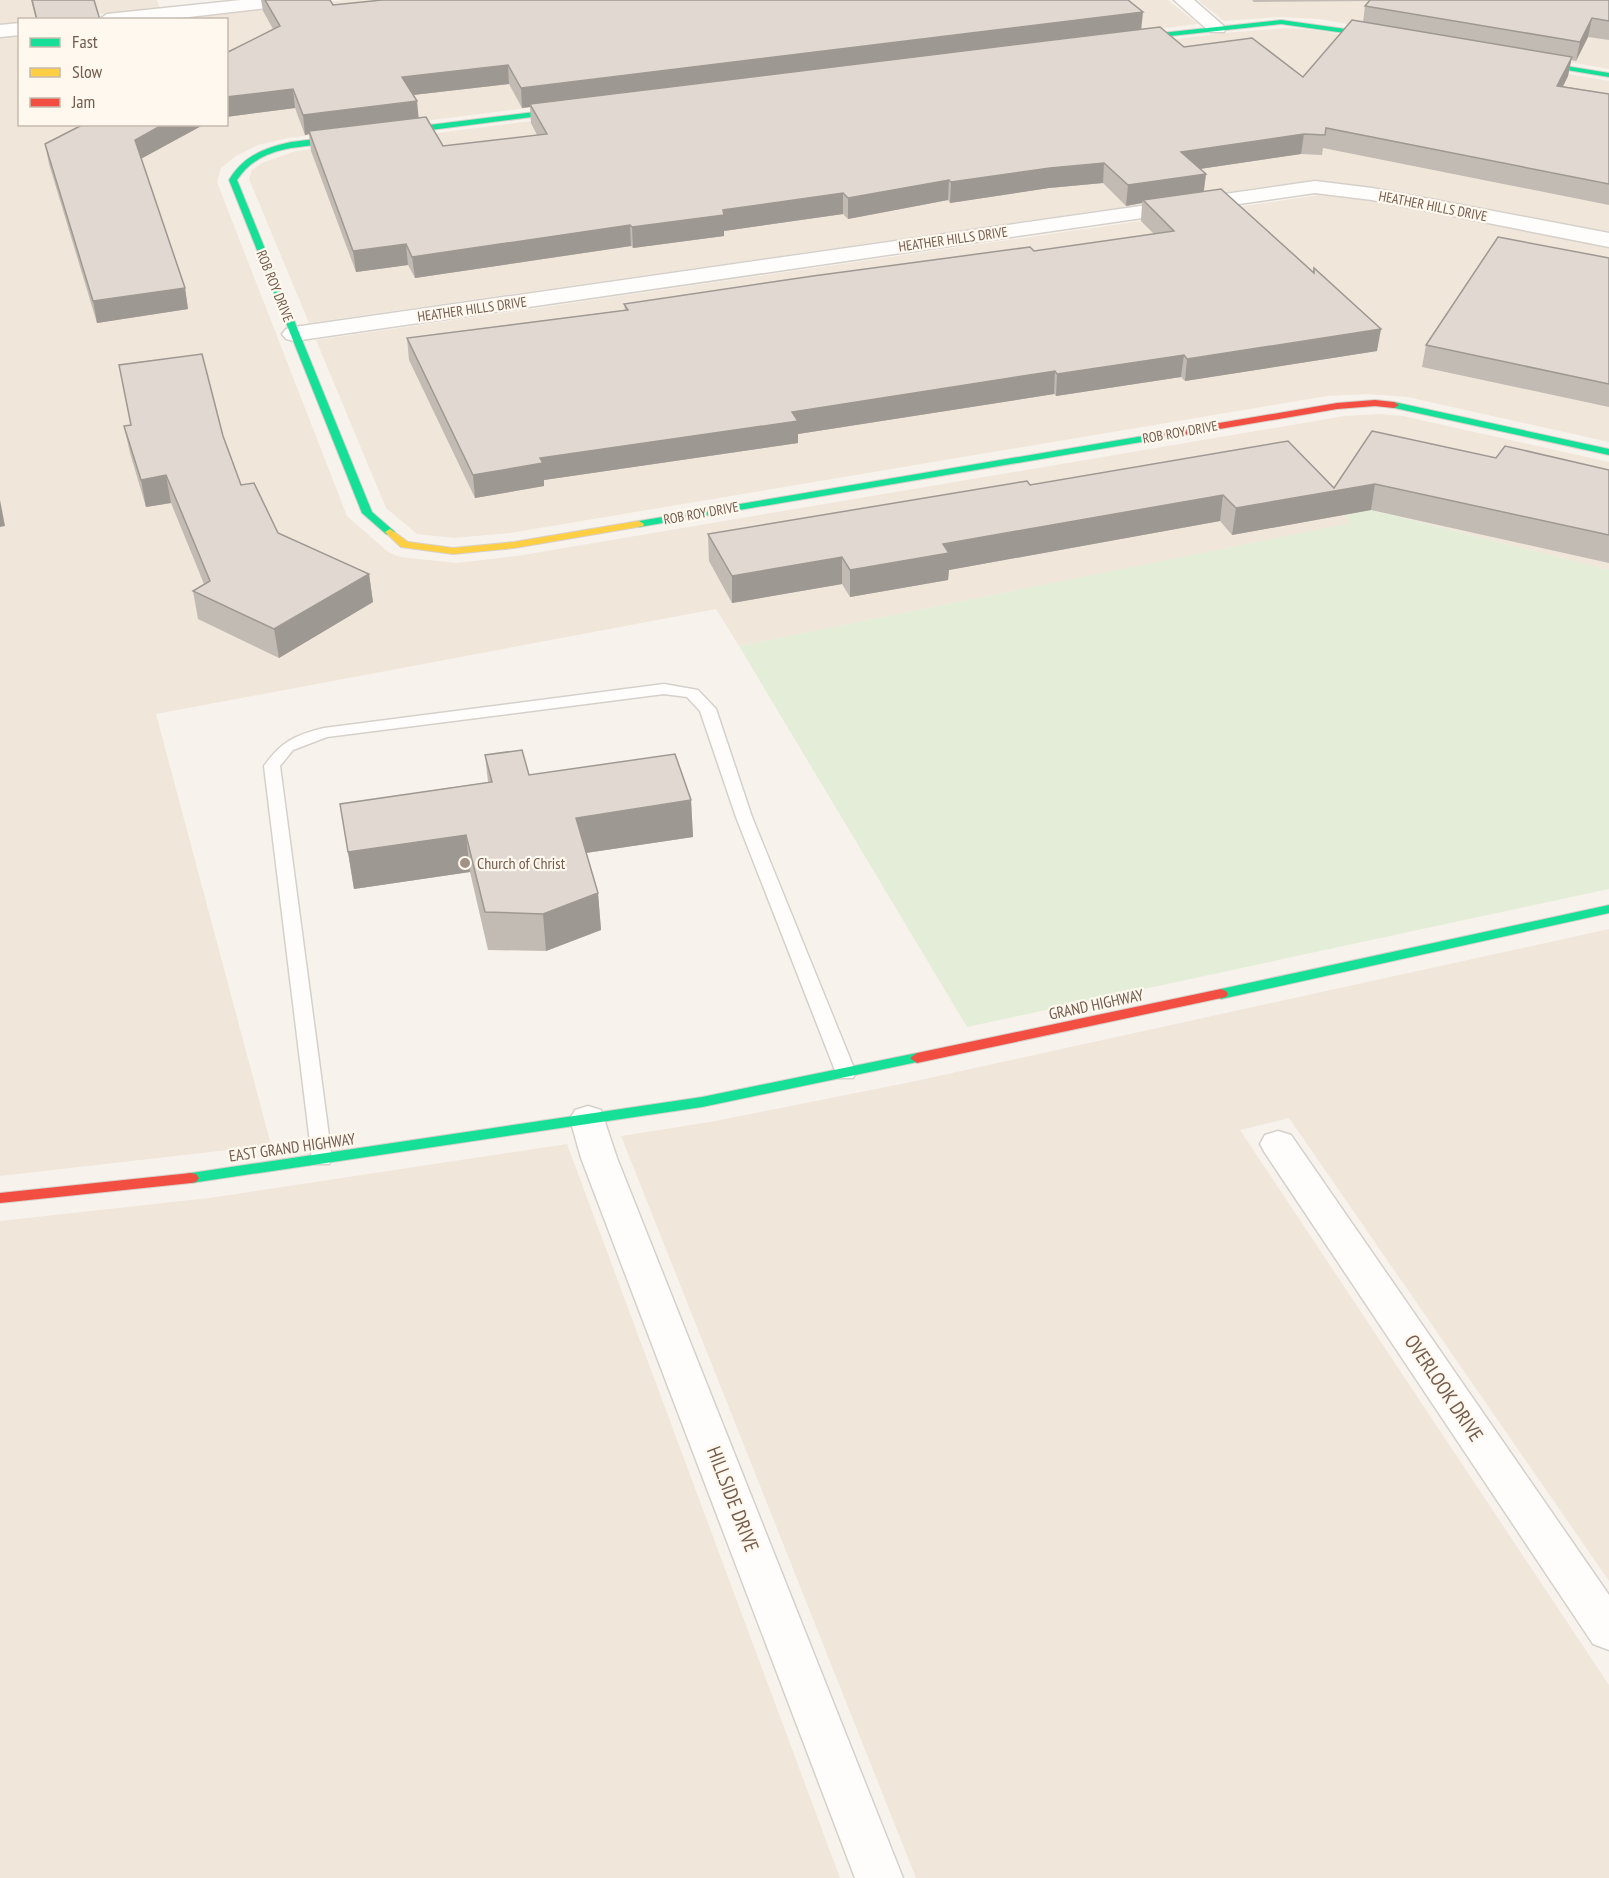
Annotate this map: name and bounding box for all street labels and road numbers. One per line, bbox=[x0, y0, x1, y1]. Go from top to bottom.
street label: HEATHER HILLS DRIVE bbox=[1377, 187, 1489, 225]
street label: HEATHER HILLS DRIVE bbox=[897, 222, 1009, 256]
street label: ROB ROY DRIVE bbox=[252, 247, 298, 325]
street label: HEATHER HILLS DRIVE bbox=[416, 292, 528, 326]
street label: ROB ROY DRIVE bbox=[1141, 417, 1219, 447]
street label: ROB ROY DRIVE bbox=[662, 498, 740, 528]
street label: GRAND HIGHWAY bbox=[1047, 984, 1146, 1024]
street label: EAST GRAND HIGHWAY bbox=[227, 1128, 357, 1166]
street label: OVERLOOK DRIVE bbox=[1399, 1330, 1489, 1446]
street label: HILLSIDE DRIVE bbox=[701, 1442, 765, 1556]

